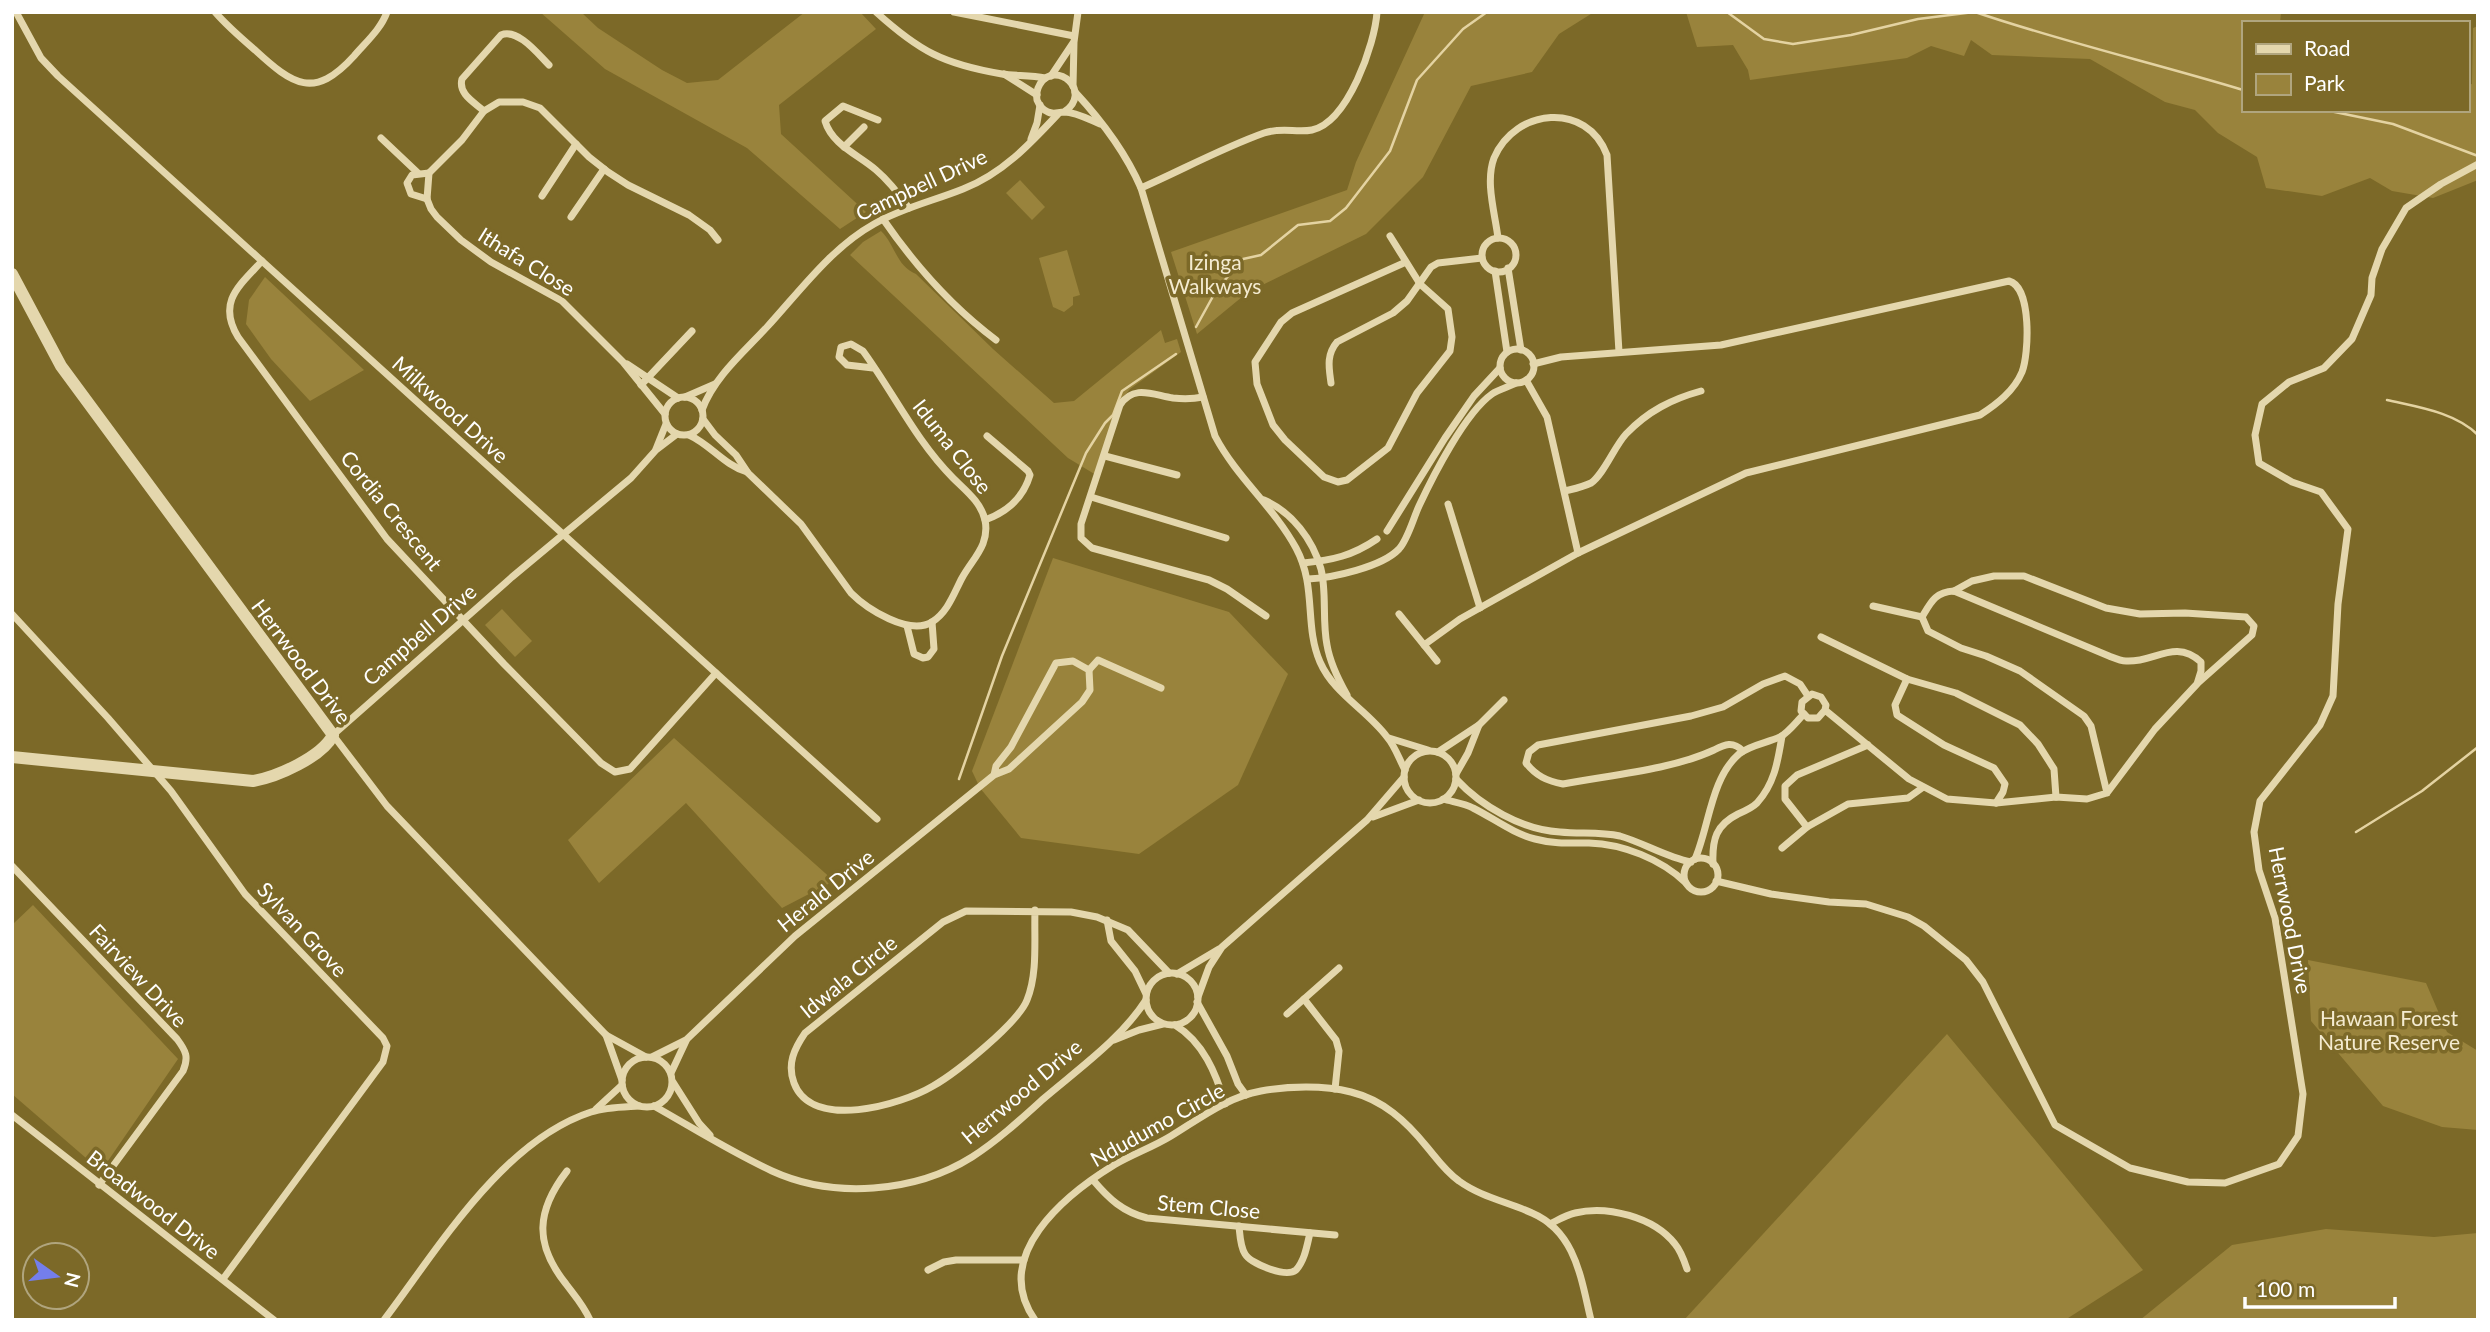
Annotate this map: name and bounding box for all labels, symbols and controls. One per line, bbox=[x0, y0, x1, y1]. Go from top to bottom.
legend bbox=[2242, 21, 2469, 112]
text: Road bbox=[2304, 35, 2351, 60]
text: Park bbox=[2304, 70, 2345, 95]
street label: Campbell Drive bbox=[851, 143, 991, 225]
street label: Ithafa Close bbox=[474, 221, 580, 301]
park label: Izinga Walkways bbox=[1169, 249, 1261, 298]
street label: Milkwood Drive bbox=[388, 350, 514, 468]
street label: Iduma Close bbox=[908, 394, 998, 498]
street label: Cordia Crescent bbox=[336, 445, 448, 575]
street label: Campbell Drive bbox=[357, 578, 481, 690]
street label: Herrwood Drive bbox=[247, 594, 357, 728]
street label: Herald Drive bbox=[772, 844, 878, 936]
street label: Herrwood Drive bbox=[2264, 844, 2318, 996]
street label: Sylvan Grove bbox=[253, 876, 353, 982]
street label: Fairview Drive bbox=[85, 918, 193, 1032]
street label: Idwala Circle bbox=[795, 929, 901, 1023]
park label: Hawaan Forest Nature Reserve bbox=[2318, 1005, 2460, 1054]
street label: Herrwood Drive bbox=[956, 1033, 1086, 1149]
street label: Ndudumo Circle bbox=[1086, 1077, 1228, 1171]
street label: Broadwood Drive bbox=[82, 1144, 226, 1264]
street label: Stem Close bbox=[1156, 1189, 1262, 1223]
north arrow bbox=[21, 1241, 91, 1311]
scale bar bbox=[2245, 1266, 2396, 1310]
text: N bbox=[60, 1270, 86, 1290]
text: 100 m bbox=[2256, 1276, 2315, 1301]

